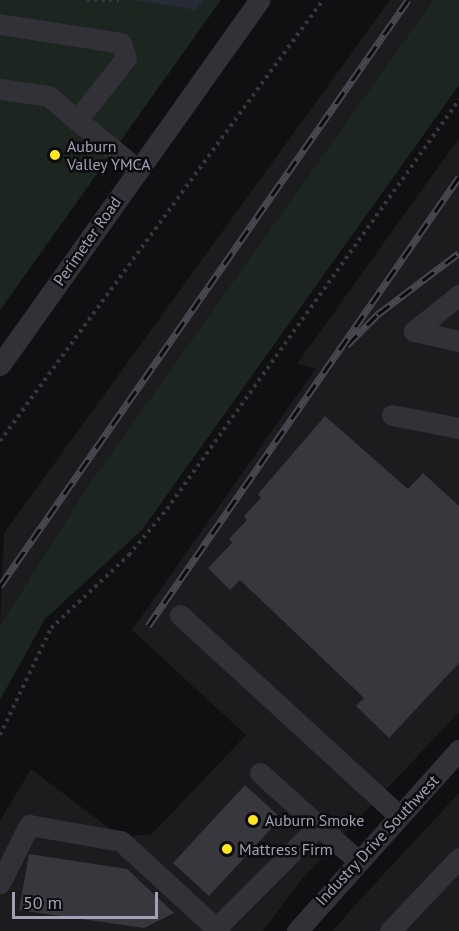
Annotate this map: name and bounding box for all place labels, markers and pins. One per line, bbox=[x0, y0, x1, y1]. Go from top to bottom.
place label: Auburn Valley YMCA bbox=[67, 136, 152, 174]
marker: Auburn Valley YMCA bbox=[48, 148, 62, 162]
place label: Auburn Smoke bbox=[265, 810, 364, 830]
marker: Auburn Smoke bbox=[246, 813, 260, 827]
place label: Mattress Firm bbox=[239, 839, 333, 859]
marker: Mattress Firm bbox=[220, 842, 234, 856]

